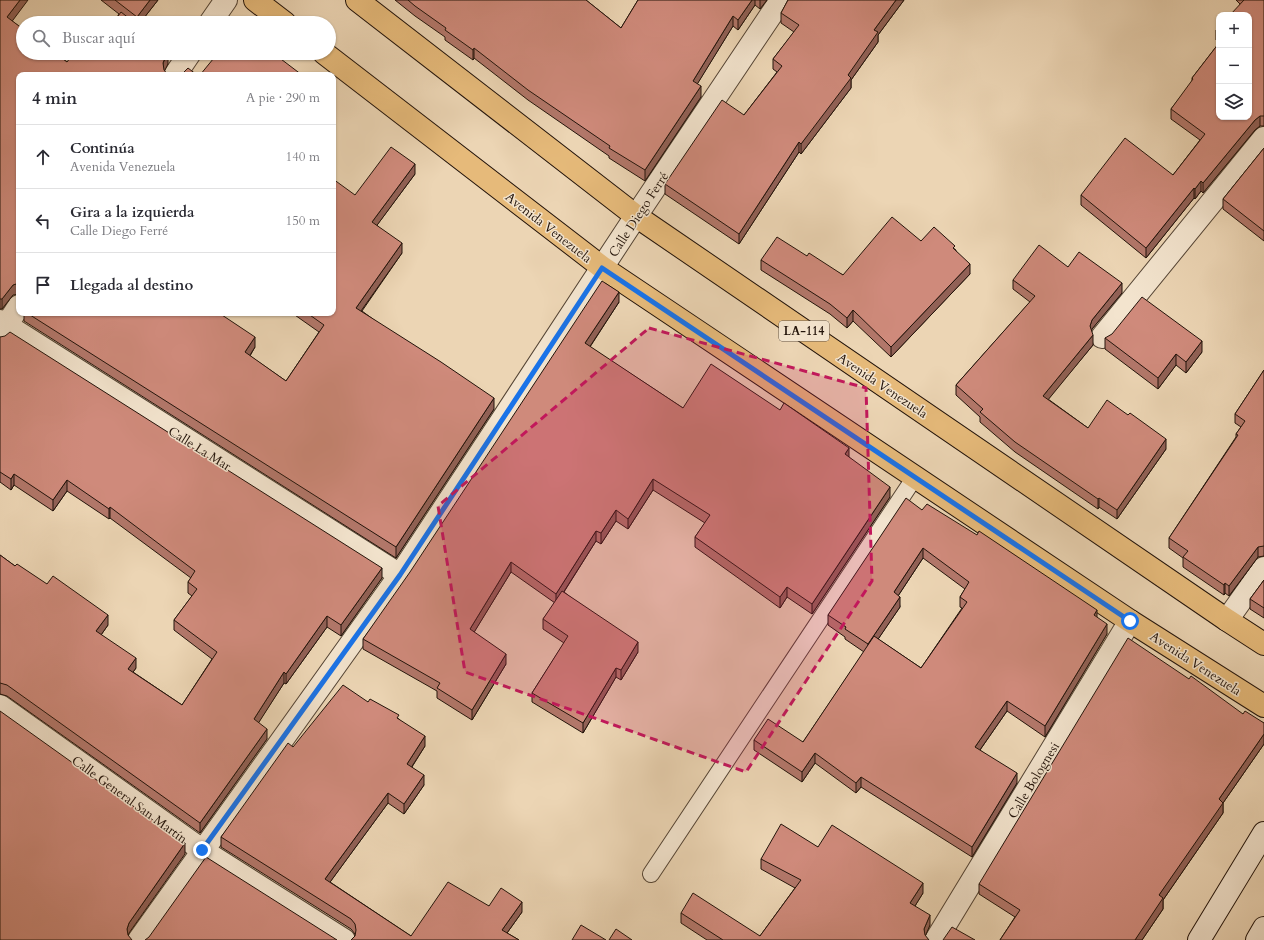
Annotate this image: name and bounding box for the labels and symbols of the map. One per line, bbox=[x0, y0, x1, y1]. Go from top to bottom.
street label: Calle Diego Ferré bbox=[605, 168, 673, 261]
street label: Avenida Venezuela bbox=[501, 188, 596, 268]
road number: LA-114 bbox=[779, 321, 829, 341]
street label: Avenida Venezuela bbox=[834, 349, 931, 423]
street label: Calle La Mar bbox=[165, 422, 235, 475]
route start bbox=[1121, 612, 1139, 630]
street label: Avenida Venezuela bbox=[1146, 628, 1245, 700]
street label: Calle Bolognesi bbox=[1004, 739, 1064, 822]
street label: Calle General San Martín bbox=[68, 752, 191, 848]
route end bbox=[193, 841, 211, 859]

